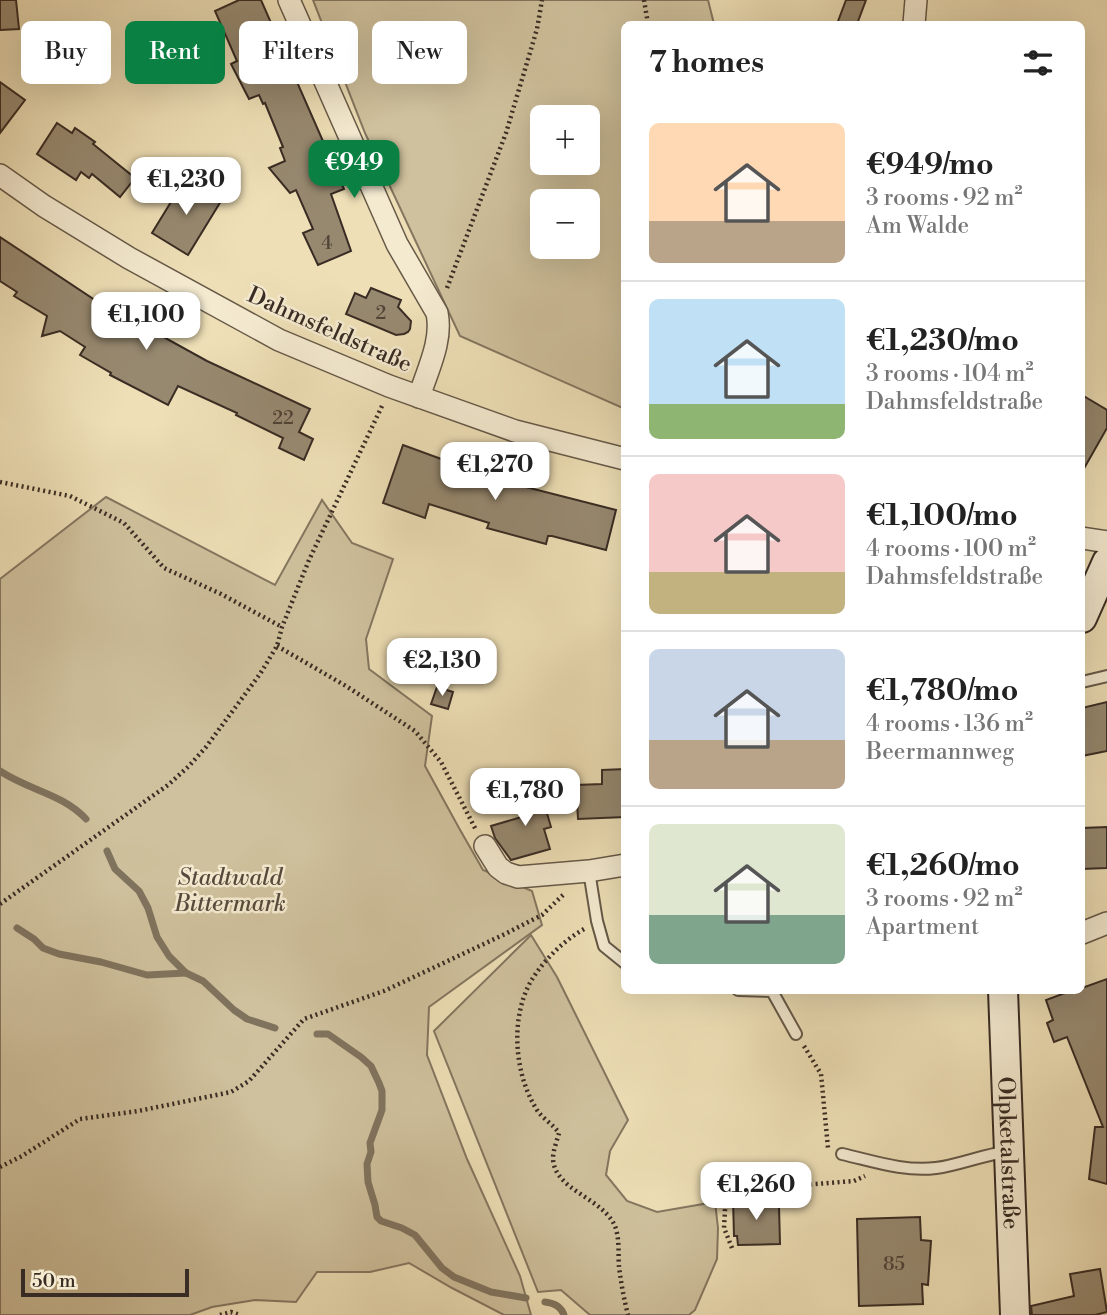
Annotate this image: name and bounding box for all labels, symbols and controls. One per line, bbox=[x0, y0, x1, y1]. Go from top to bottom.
chip: Buy bbox=[21, 21, 111, 84]
chip: Rent bbox=[125, 21, 225, 84]
chip: Filters bbox=[239, 21, 358, 84]
chip: New bbox=[372, 21, 467, 84]
text: 7 homes bbox=[649, 44, 764, 82]
icon: filters bbox=[1019, 44, 1057, 82]
map controls bbox=[530, 105, 600, 259]
button: + bbox=[530, 105, 600, 175]
pin: €949 bbox=[313, 140, 395, 200]
text: €949/mo bbox=[866, 146, 994, 184]
text: €949 bbox=[324, 149, 384, 177]
icon: home bbox=[705, 151, 789, 235]
pin: €1,230 bbox=[129, 158, 243, 217]
text: €1,230 bbox=[147, 166, 225, 194]
text: 3 rooms · 92 m² bbox=[866, 184, 1022, 212]
button: − bbox=[530, 189, 600, 259]
text: Am Walde bbox=[866, 212, 969, 240]
house number: 4 bbox=[321, 231, 333, 255]
street label: Dahmsfeldstraße bbox=[243, 281, 416, 379]
pin: €1,100 bbox=[89, 292, 203, 352]
text: €1,100 bbox=[107, 301, 185, 329]
house number: 2 bbox=[376, 301, 386, 325]
text: €1,230/mo bbox=[866, 322, 1019, 360]
icon: home bbox=[705, 327, 789, 411]
text: 3 rooms · 104 m² bbox=[866, 360, 1034, 388]
text: Dahmsfeldstraße bbox=[866, 388, 1043, 416]
house number: 22 bbox=[272, 406, 294, 430]
pin: €1,270 bbox=[438, 442, 552, 502]
text: €1,270 bbox=[456, 451, 534, 479]
text: €1,100/mo bbox=[866, 497, 1018, 535]
icon: home bbox=[705, 502, 789, 586]
text: 4 rooms · 100 m² bbox=[866, 535, 1036, 563]
text: Dahmsfeldstraße bbox=[866, 563, 1043, 591]
pin: €2,130 bbox=[385, 638, 499, 698]
text: €2,130 bbox=[403, 647, 481, 675]
text: €1,780/mo bbox=[866, 672, 1018, 710]
icon: home bbox=[705, 677, 789, 761]
text: 4 rooms · 136 m² bbox=[866, 710, 1033, 738]
text: Beermannweg bbox=[866, 738, 1014, 766]
pin: €1,780 bbox=[468, 768, 582, 828]
text: €1,780 bbox=[486, 777, 564, 805]
text: €1,260/mo bbox=[866, 847, 1020, 885]
icon: home bbox=[705, 852, 789, 936]
park label: Stadtwald Bittermark bbox=[173, 864, 286, 918]
text: 3 rooms · 92 m² bbox=[866, 885, 1022, 913]
text: Apartment bbox=[866, 913, 979, 941]
street label: Olpketalstraße bbox=[991, 1076, 1025, 1230]
pin: €1,260 bbox=[699, 1162, 813, 1222]
text: €1,260 bbox=[717, 1171, 795, 1199]
house number: 85 bbox=[883, 1252, 905, 1276]
scale bar bbox=[21, 1266, 189, 1298]
text: 50 m bbox=[32, 1269, 76, 1293]

